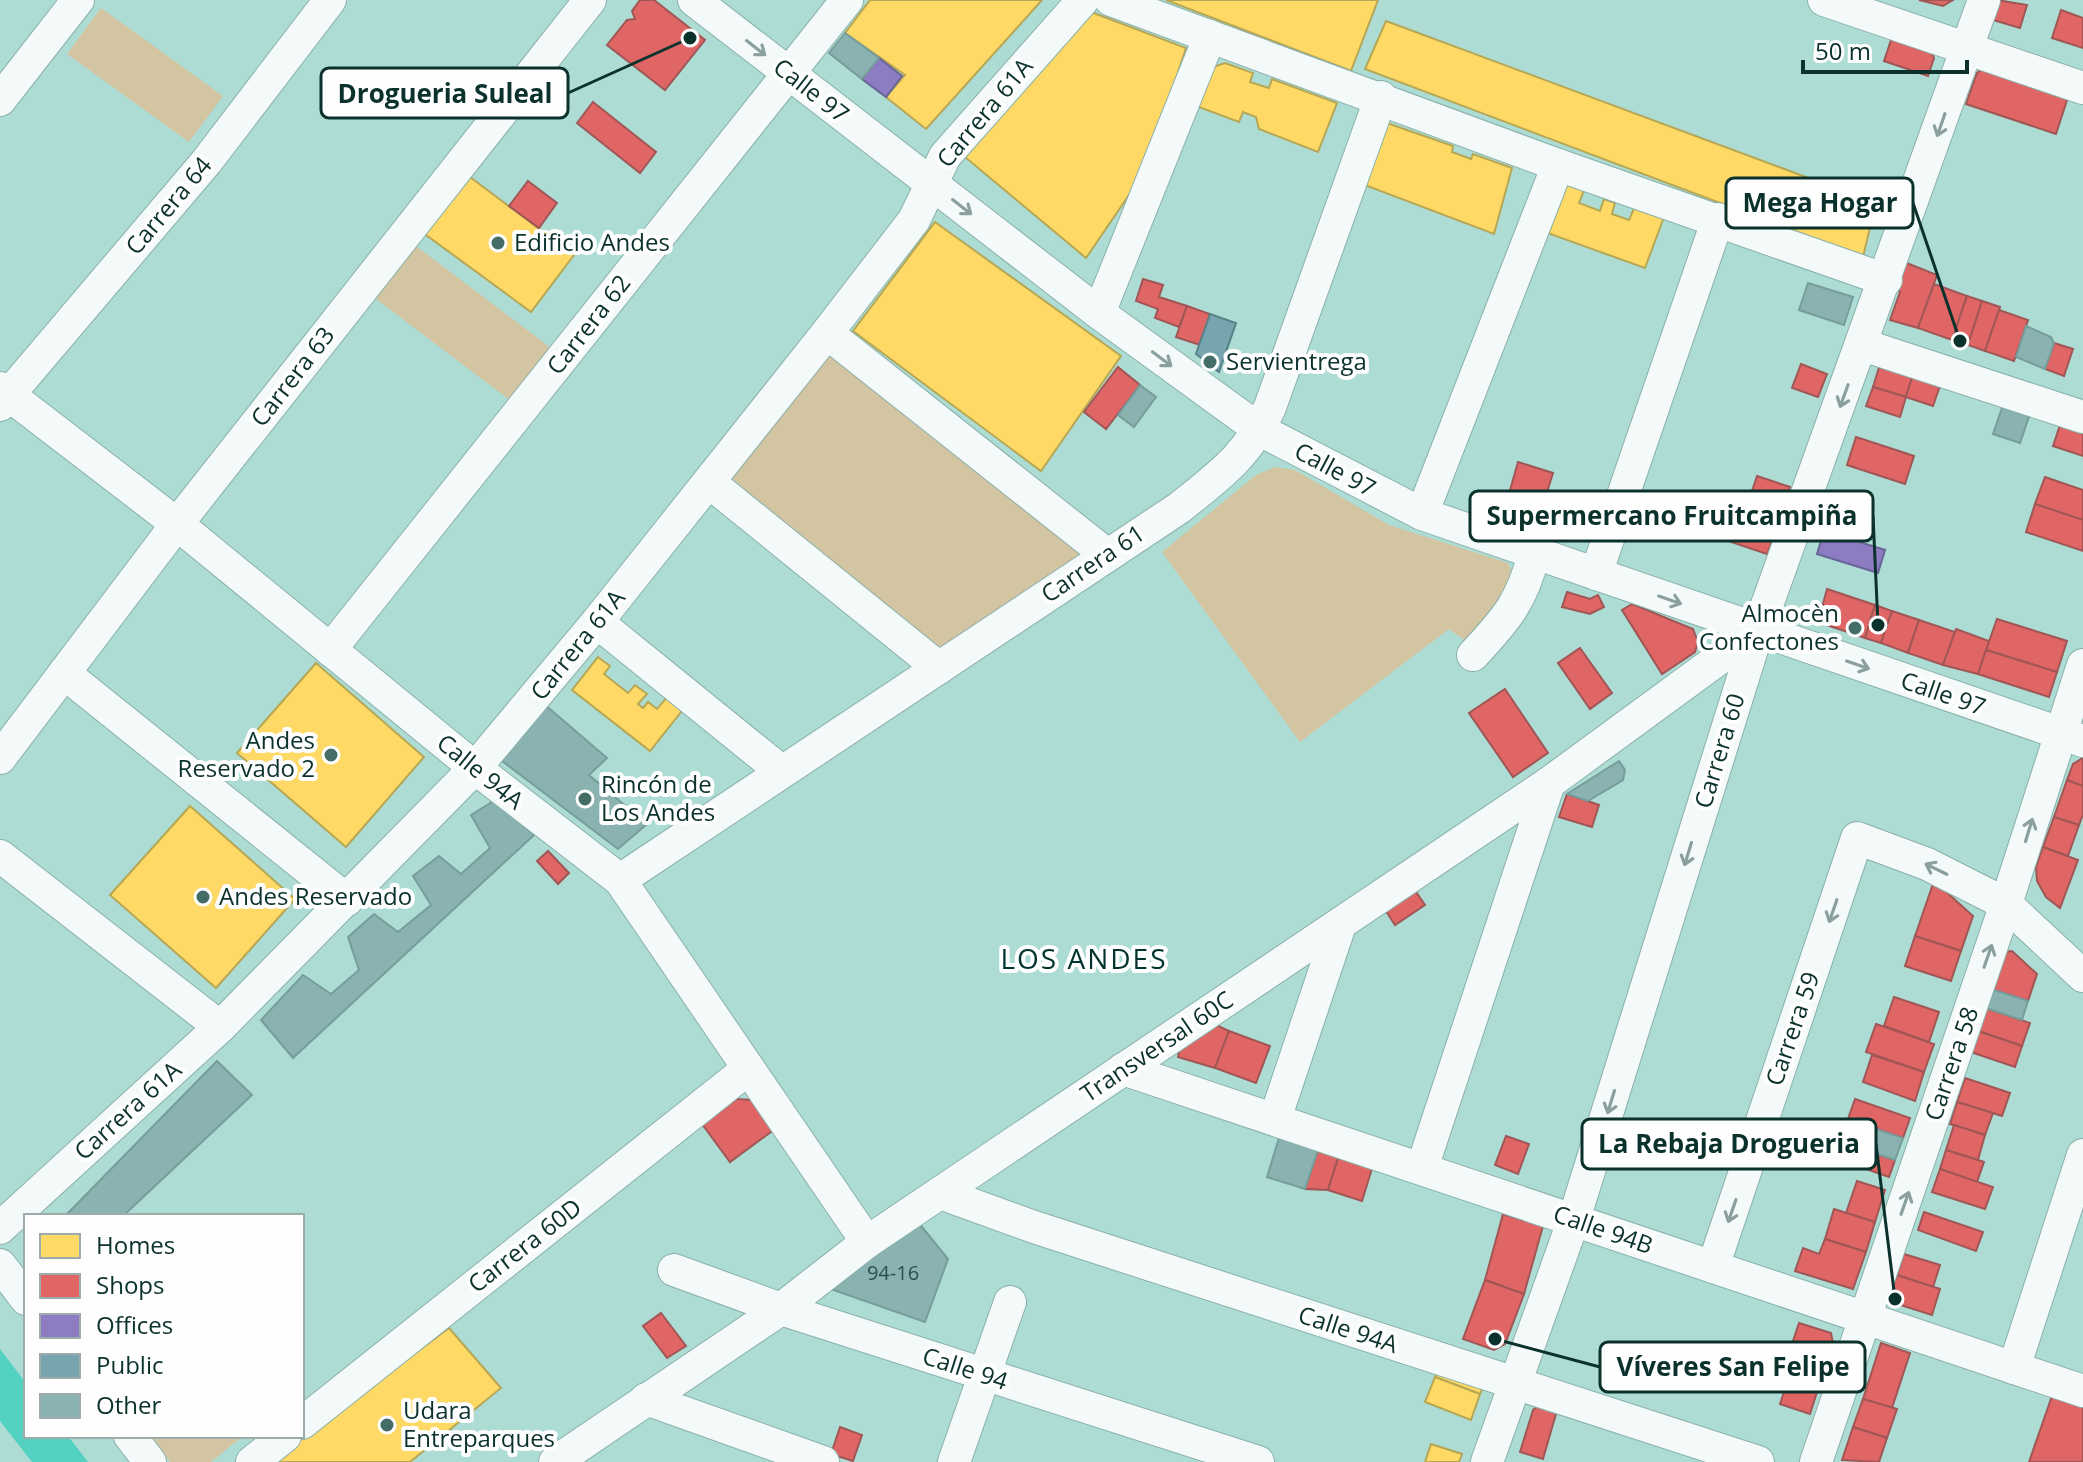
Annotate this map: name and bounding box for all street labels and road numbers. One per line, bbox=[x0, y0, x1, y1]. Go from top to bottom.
street label: Calle 97 bbox=[767, 50, 857, 130]
street label: Carrera 61A bbox=[928, 50, 1040, 174]
street label: Carrera 64 bbox=[117, 149, 219, 261]
street label: Carrera 62 bbox=[538, 267, 637, 381]
street label: Carrera 63 bbox=[242, 319, 341, 433]
street label: Calle 97 bbox=[1289, 434, 1382, 504]
street label: Carrera 61 bbox=[1034, 516, 1150, 610]
street label: Carrera 61A bbox=[522, 581, 632, 706]
street label: Calle 97 bbox=[1897, 663, 1990, 722]
street label: Carrera 60 bbox=[1685, 689, 1752, 812]
street label: Calle 94A bbox=[431, 726, 532, 817]
street label: Carrera 59 bbox=[1757, 967, 1826, 1090]
street label: Transversal 60C bbox=[1073, 982, 1239, 1109]
street label: Carrera 58 bbox=[1916, 1002, 1985, 1125]
street label: Carrera 61A bbox=[66, 1052, 188, 1167]
street label: Carrera 60D bbox=[460, 1190, 588, 1300]
street label: Calle 94B bbox=[1549, 1196, 1658, 1261]
street label: Calle 94A bbox=[1294, 1297, 1403, 1360]
street label: Calle 94 bbox=[919, 1338, 1013, 1397]

